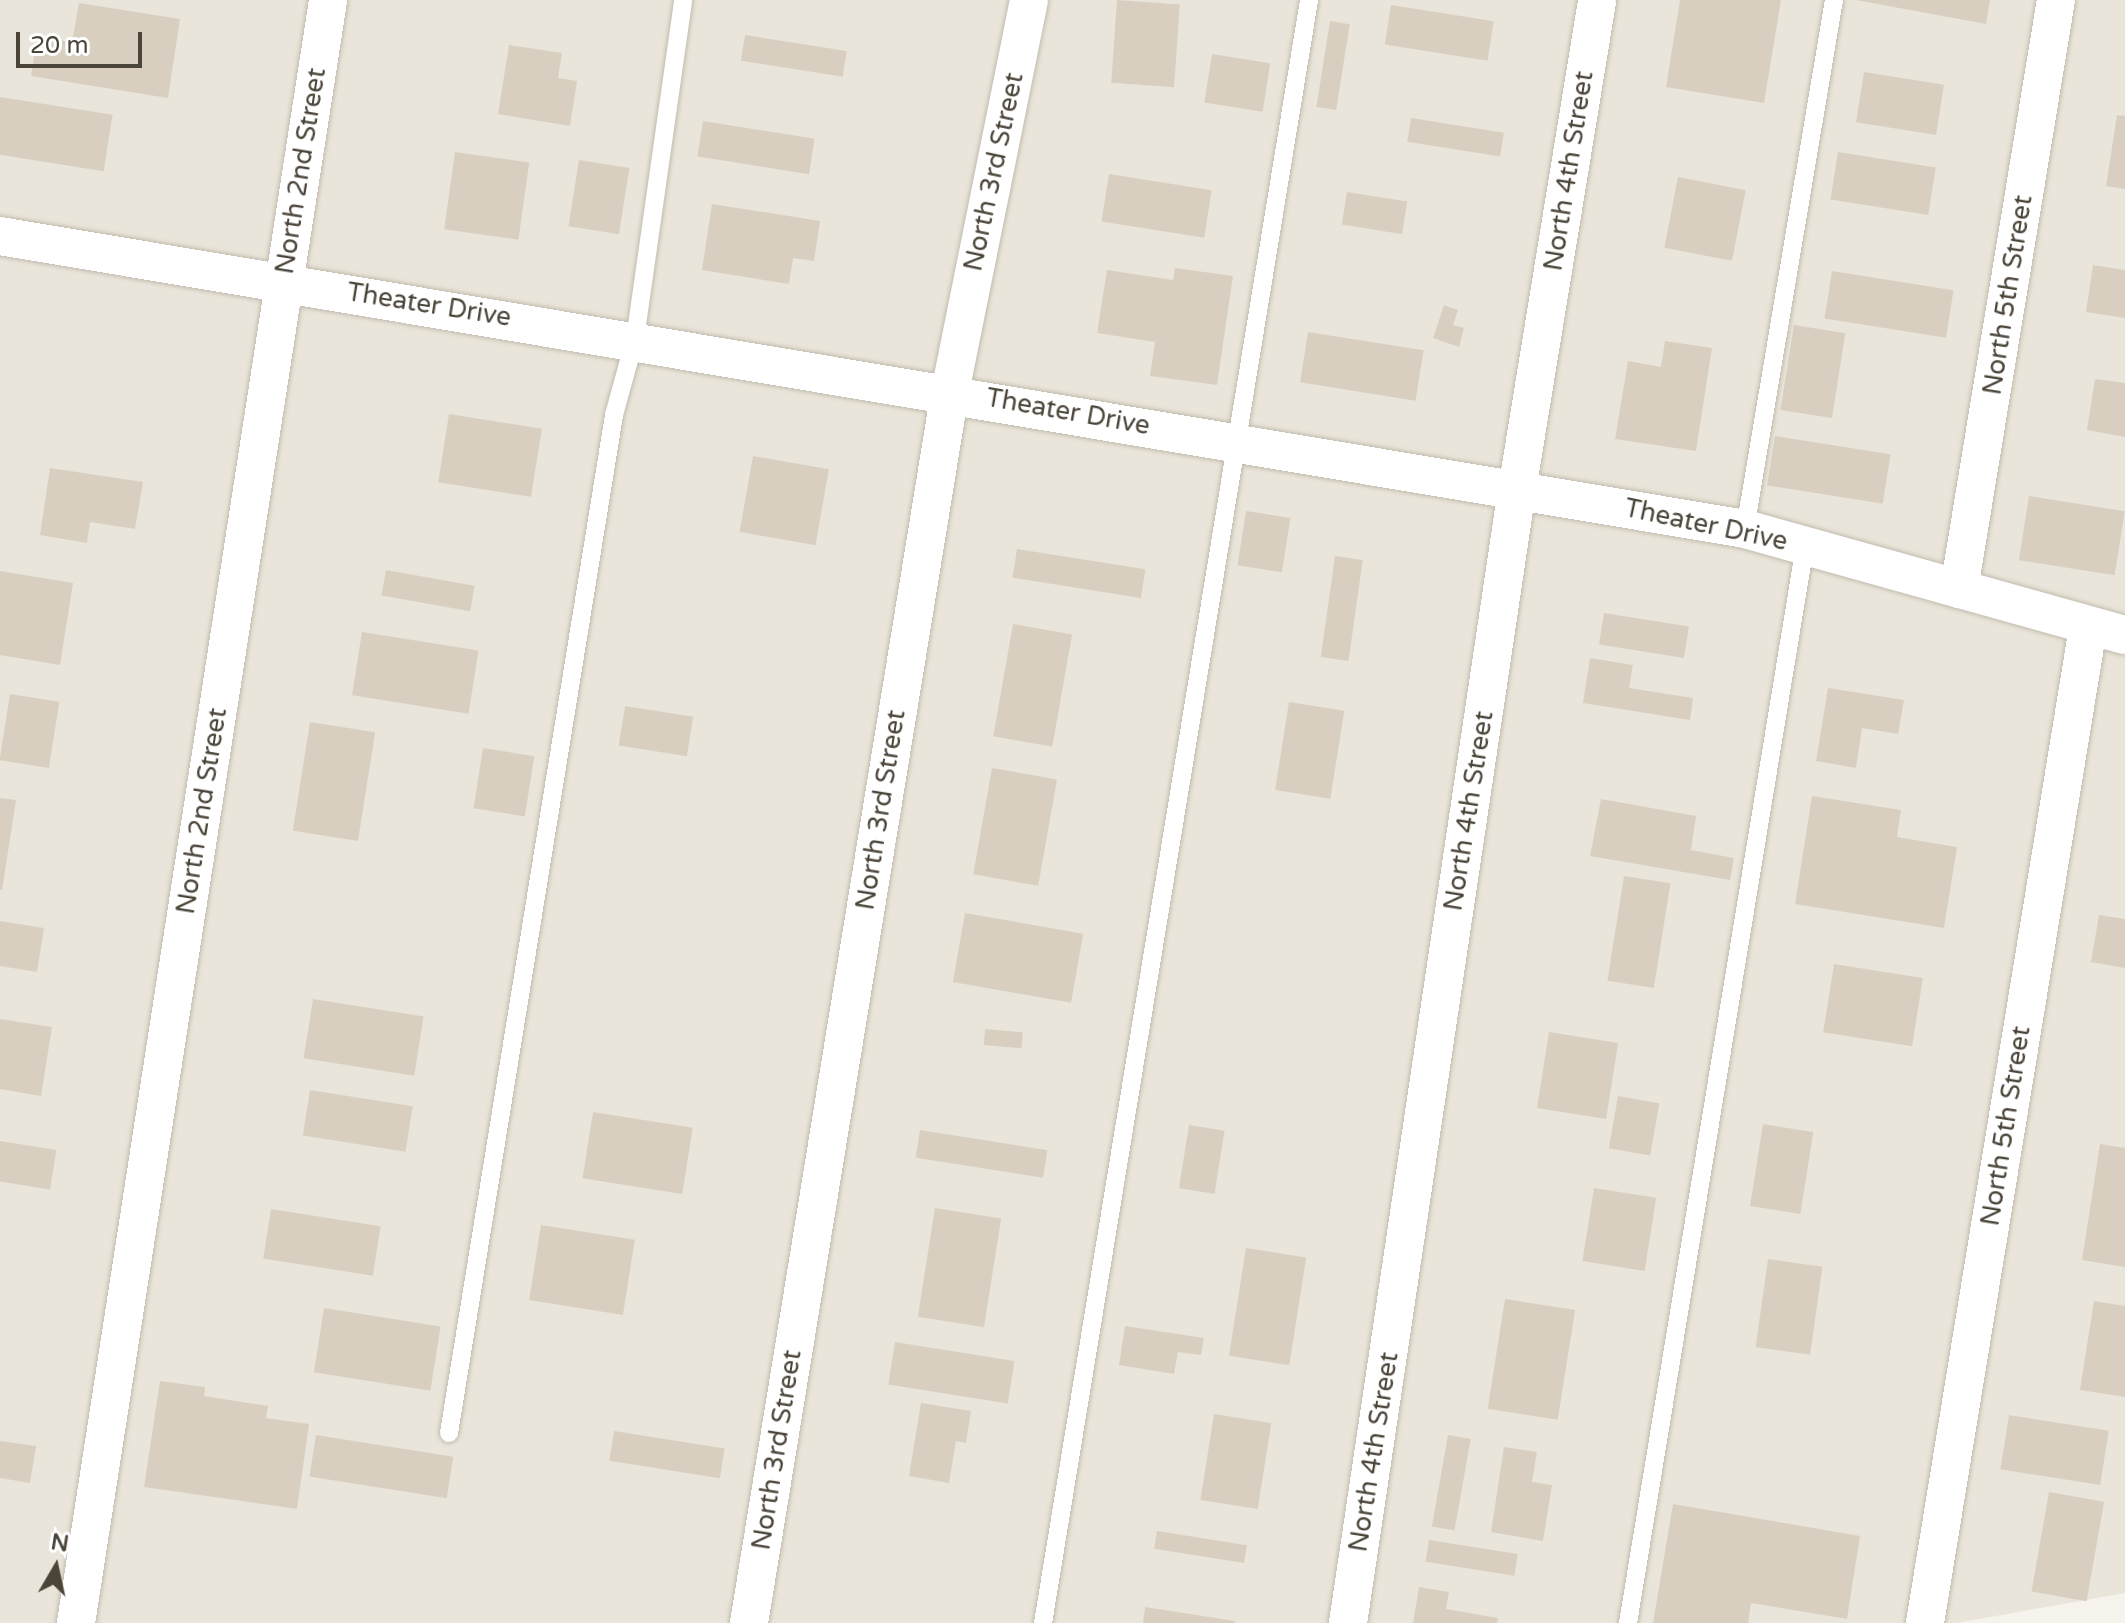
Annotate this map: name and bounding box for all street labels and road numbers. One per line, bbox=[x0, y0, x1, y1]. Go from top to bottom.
street label: North 2nd Street bbox=[269, 66, 333, 276]
street label: North 4th Street bbox=[1538, 69, 1600, 273]
street label: North 3rd Street bbox=[958, 70, 1030, 274]
street label: North 5th Street bbox=[1977, 193, 2039, 397]
street label: Theater Drive bbox=[345, 277, 513, 333]
street label: Theater Drive bbox=[984, 382, 1152, 442]
street label: Theater Drive bbox=[1622, 493, 1790, 557]
street label: North 2nd Street bbox=[170, 706, 234, 916]
street label: North 3rd Street bbox=[850, 708, 912, 912]
street label: North 4th Street bbox=[1438, 709, 1500, 913]
street label: North 5th Street bbox=[1975, 1024, 2037, 1228]
street label: North 3rd Street bbox=[746, 1348, 808, 1552]
street label: North 4th Street bbox=[1343, 1350, 1405, 1554]

